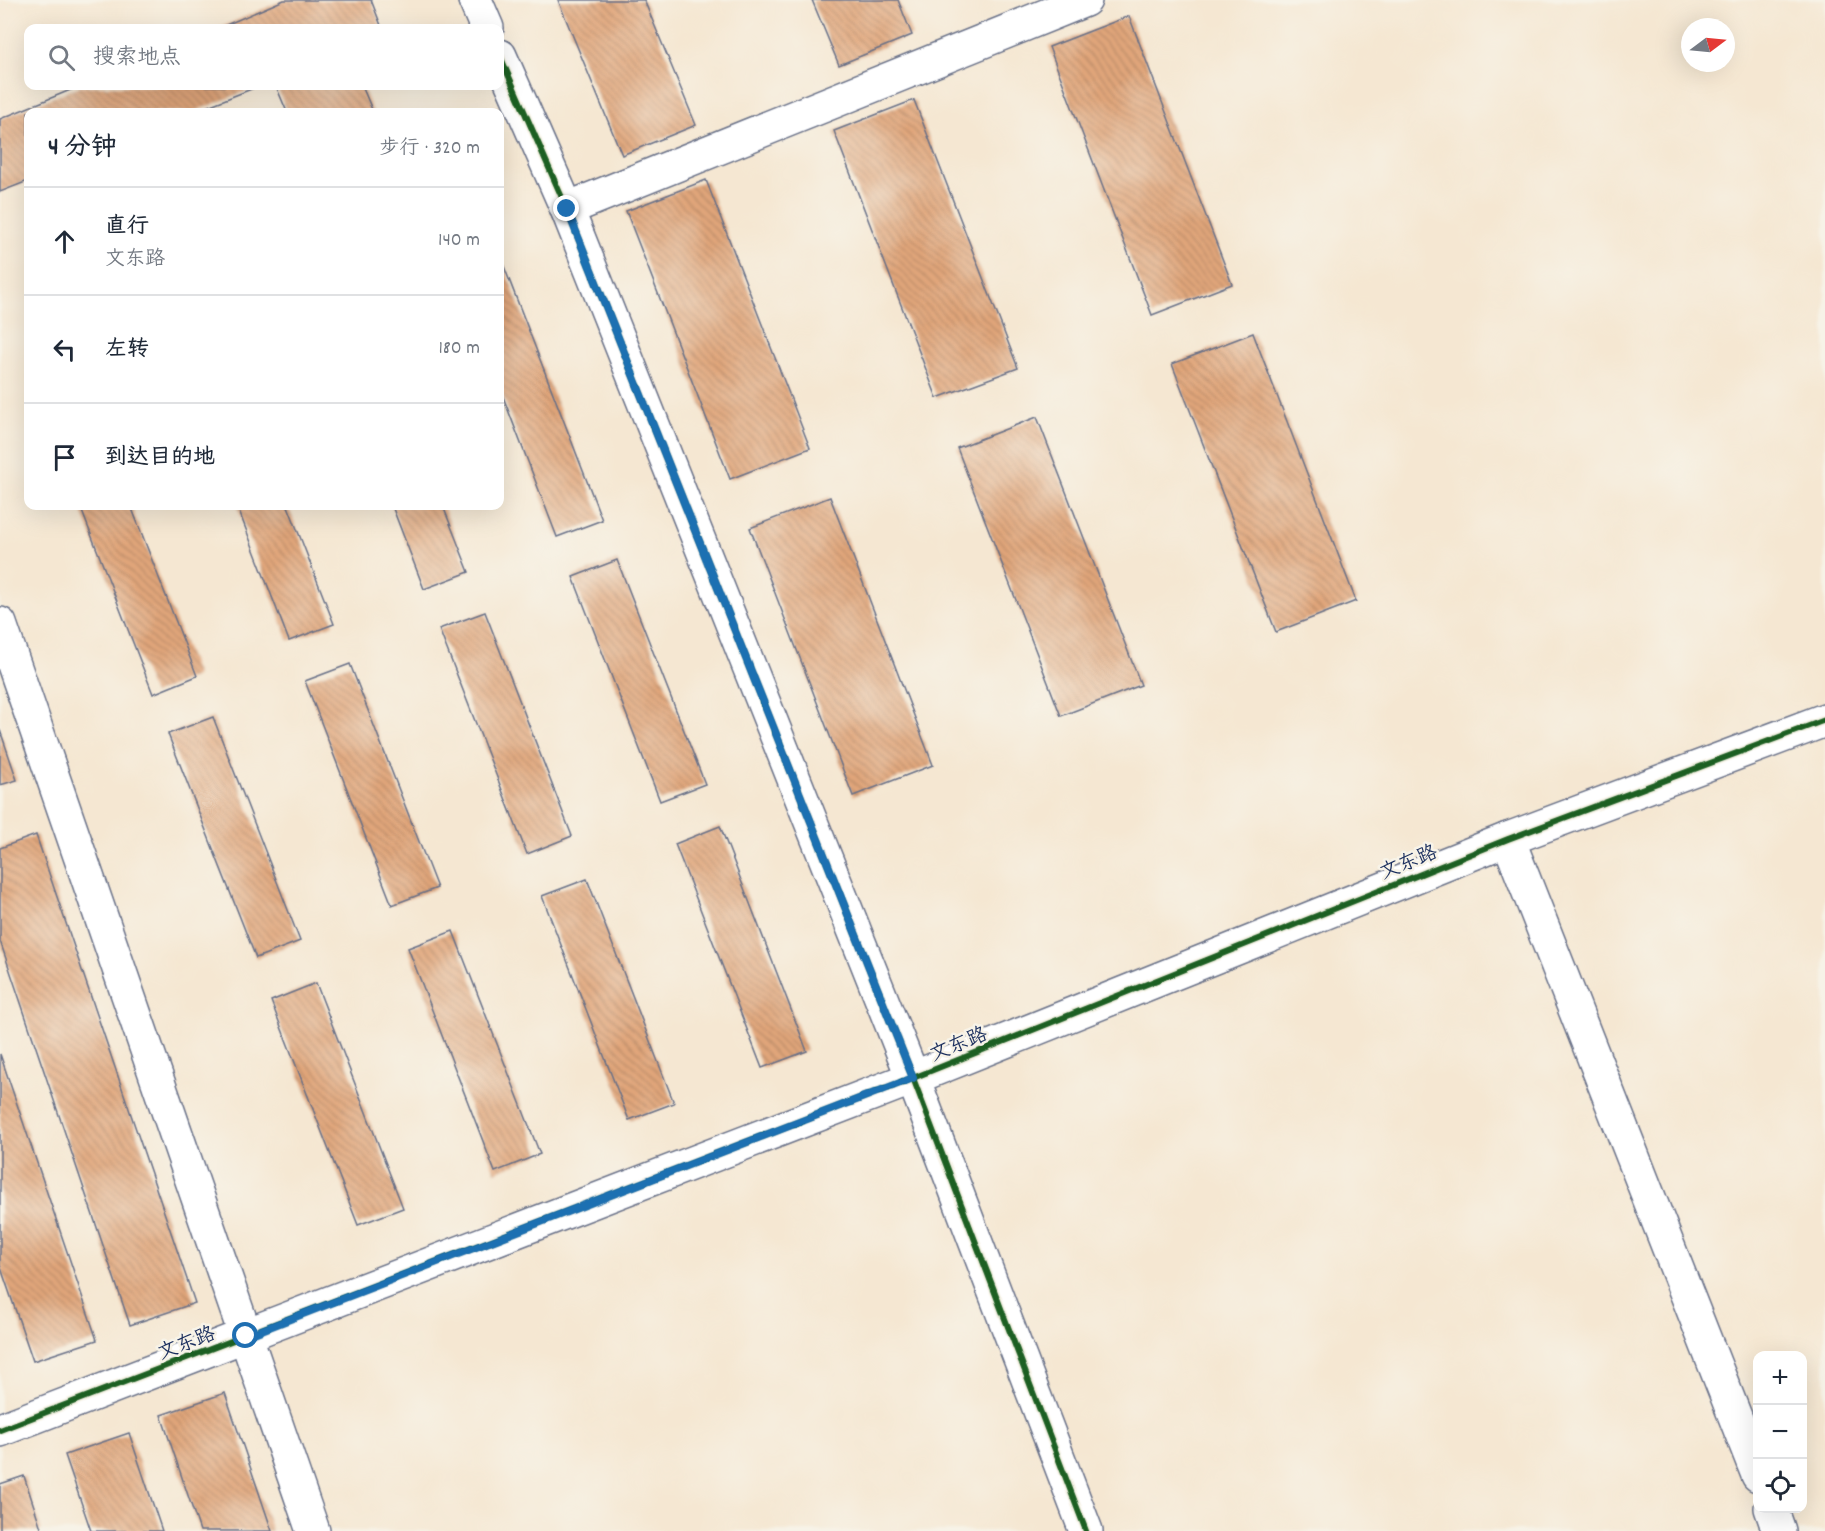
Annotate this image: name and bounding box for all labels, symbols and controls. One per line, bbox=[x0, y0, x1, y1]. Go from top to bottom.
north arrow bbox=[1681, 18, 1735, 72]
search box bbox=[24, 24, 504, 90]
icon: search bbox=[45, 41, 78, 74]
text: 搜索地点 bbox=[93, 43, 181, 74]
text: 4 分钟 bbox=[48, 130, 117, 167]
text: 步行 · 320 m bbox=[379, 135, 480, 163]
route end bbox=[553, 195, 579, 221]
text: 直行 bbox=[105, 212, 149, 243]
icon: ahead bbox=[48, 225, 81, 258]
text: 140 m bbox=[438, 227, 480, 255]
text: 文东路 bbox=[105, 246, 165, 274]
icon: left bbox=[48, 333, 81, 366]
text: 左转 bbox=[105, 335, 149, 366]
text: 180 m bbox=[438, 335, 480, 363]
icon: arrive bbox=[48, 441, 81, 474]
text: 到达目的地 bbox=[105, 443, 215, 474]
street label: 文东路 bbox=[1376, 839, 1443, 888]
street label: 文东路 bbox=[926, 1021, 993, 1070]
street label: 文东路 bbox=[154, 1321, 221, 1369]
route start bbox=[232, 1322, 258, 1348]
map controls bbox=[1753, 1351, 1807, 1513]
button: + bbox=[1753, 1351, 1807, 1405]
button: − bbox=[1753, 1405, 1807, 1459]
button: locate bbox=[1753, 1459, 1807, 1513]

